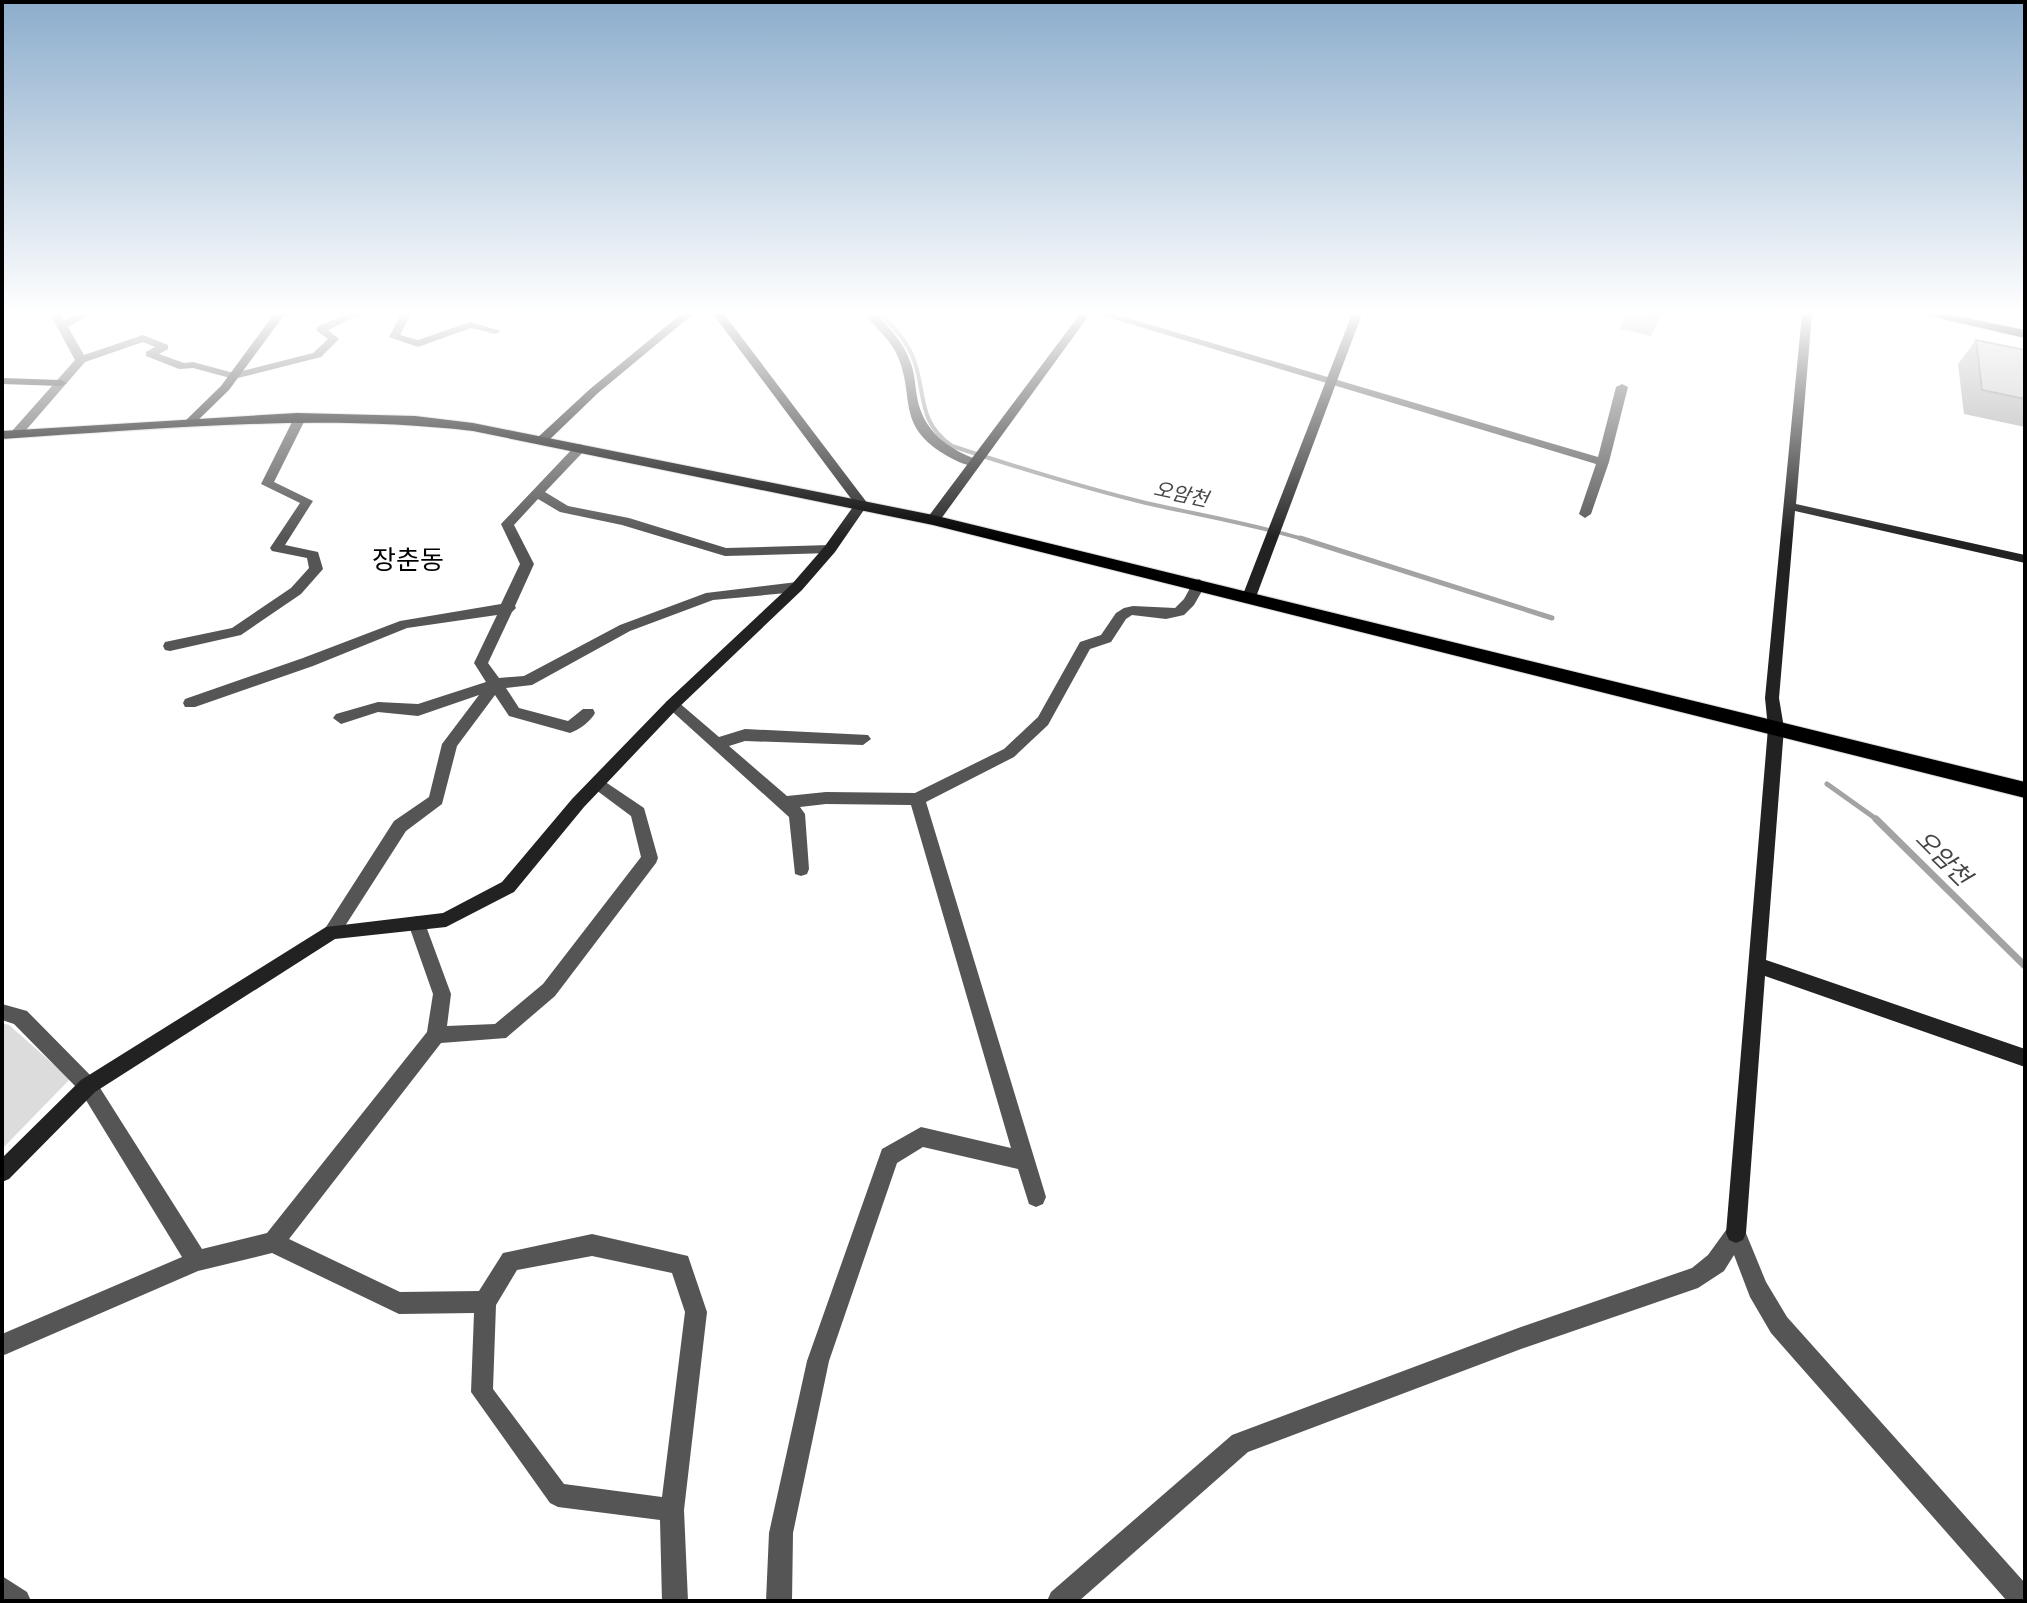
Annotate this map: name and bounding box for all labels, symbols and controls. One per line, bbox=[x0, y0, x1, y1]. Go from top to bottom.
water label: 오암천 bbox=[1151, 476, 1213, 513]
district label: 장춘동 bbox=[372, 543, 444, 577]
water label: 오암천 bbox=[1909, 823, 1980, 894]

